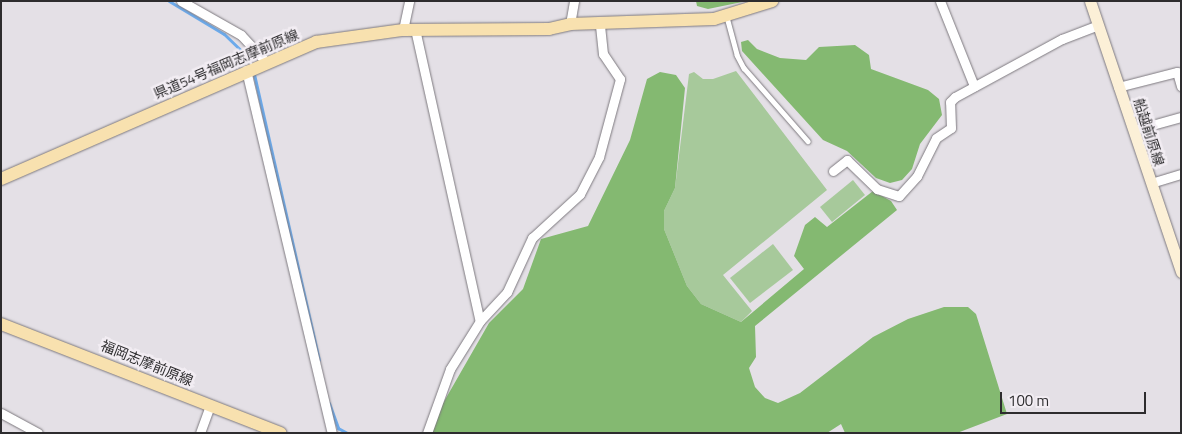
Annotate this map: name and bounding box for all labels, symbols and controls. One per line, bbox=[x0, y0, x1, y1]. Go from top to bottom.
street label: 県道54号福岡志摩前原線 bbox=[151, 26, 301, 102]
street label: 船越前原線 bbox=[1130, 96, 1168, 168]
street label: 福岡志摩前原線 bbox=[98, 337, 196, 389]
scale bar bbox=[1002, 382, 1148, 414]
text: 100 m bbox=[1008, 389, 1049, 412]

